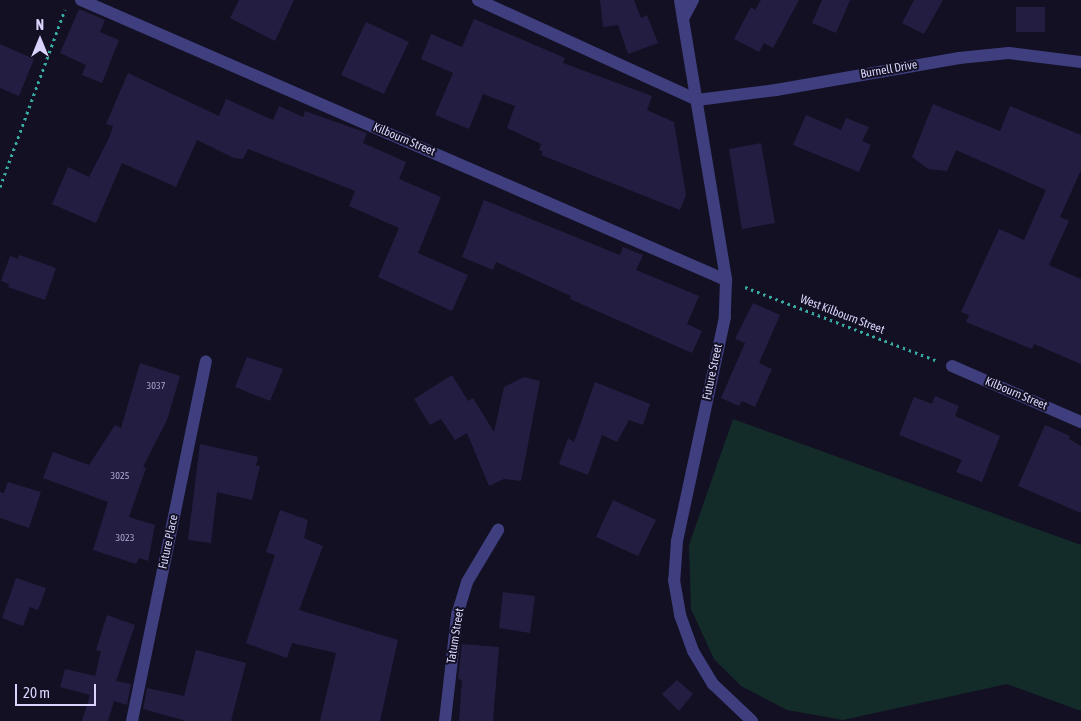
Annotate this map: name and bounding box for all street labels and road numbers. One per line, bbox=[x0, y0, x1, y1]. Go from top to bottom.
street label: Burnell Drive bbox=[859, 58, 919, 82]
street label: Kilbourn Street bbox=[371, 120, 437, 160]
street label: West Kilbourn Street bbox=[798, 292, 886, 338]
street label: Future Street bbox=[700, 343, 726, 401]
street label: Kilbourn Street bbox=[983, 374, 1049, 414]
street label: Future Place bbox=[156, 514, 182, 570]
street label: Tatum Street bbox=[445, 607, 467, 665]

